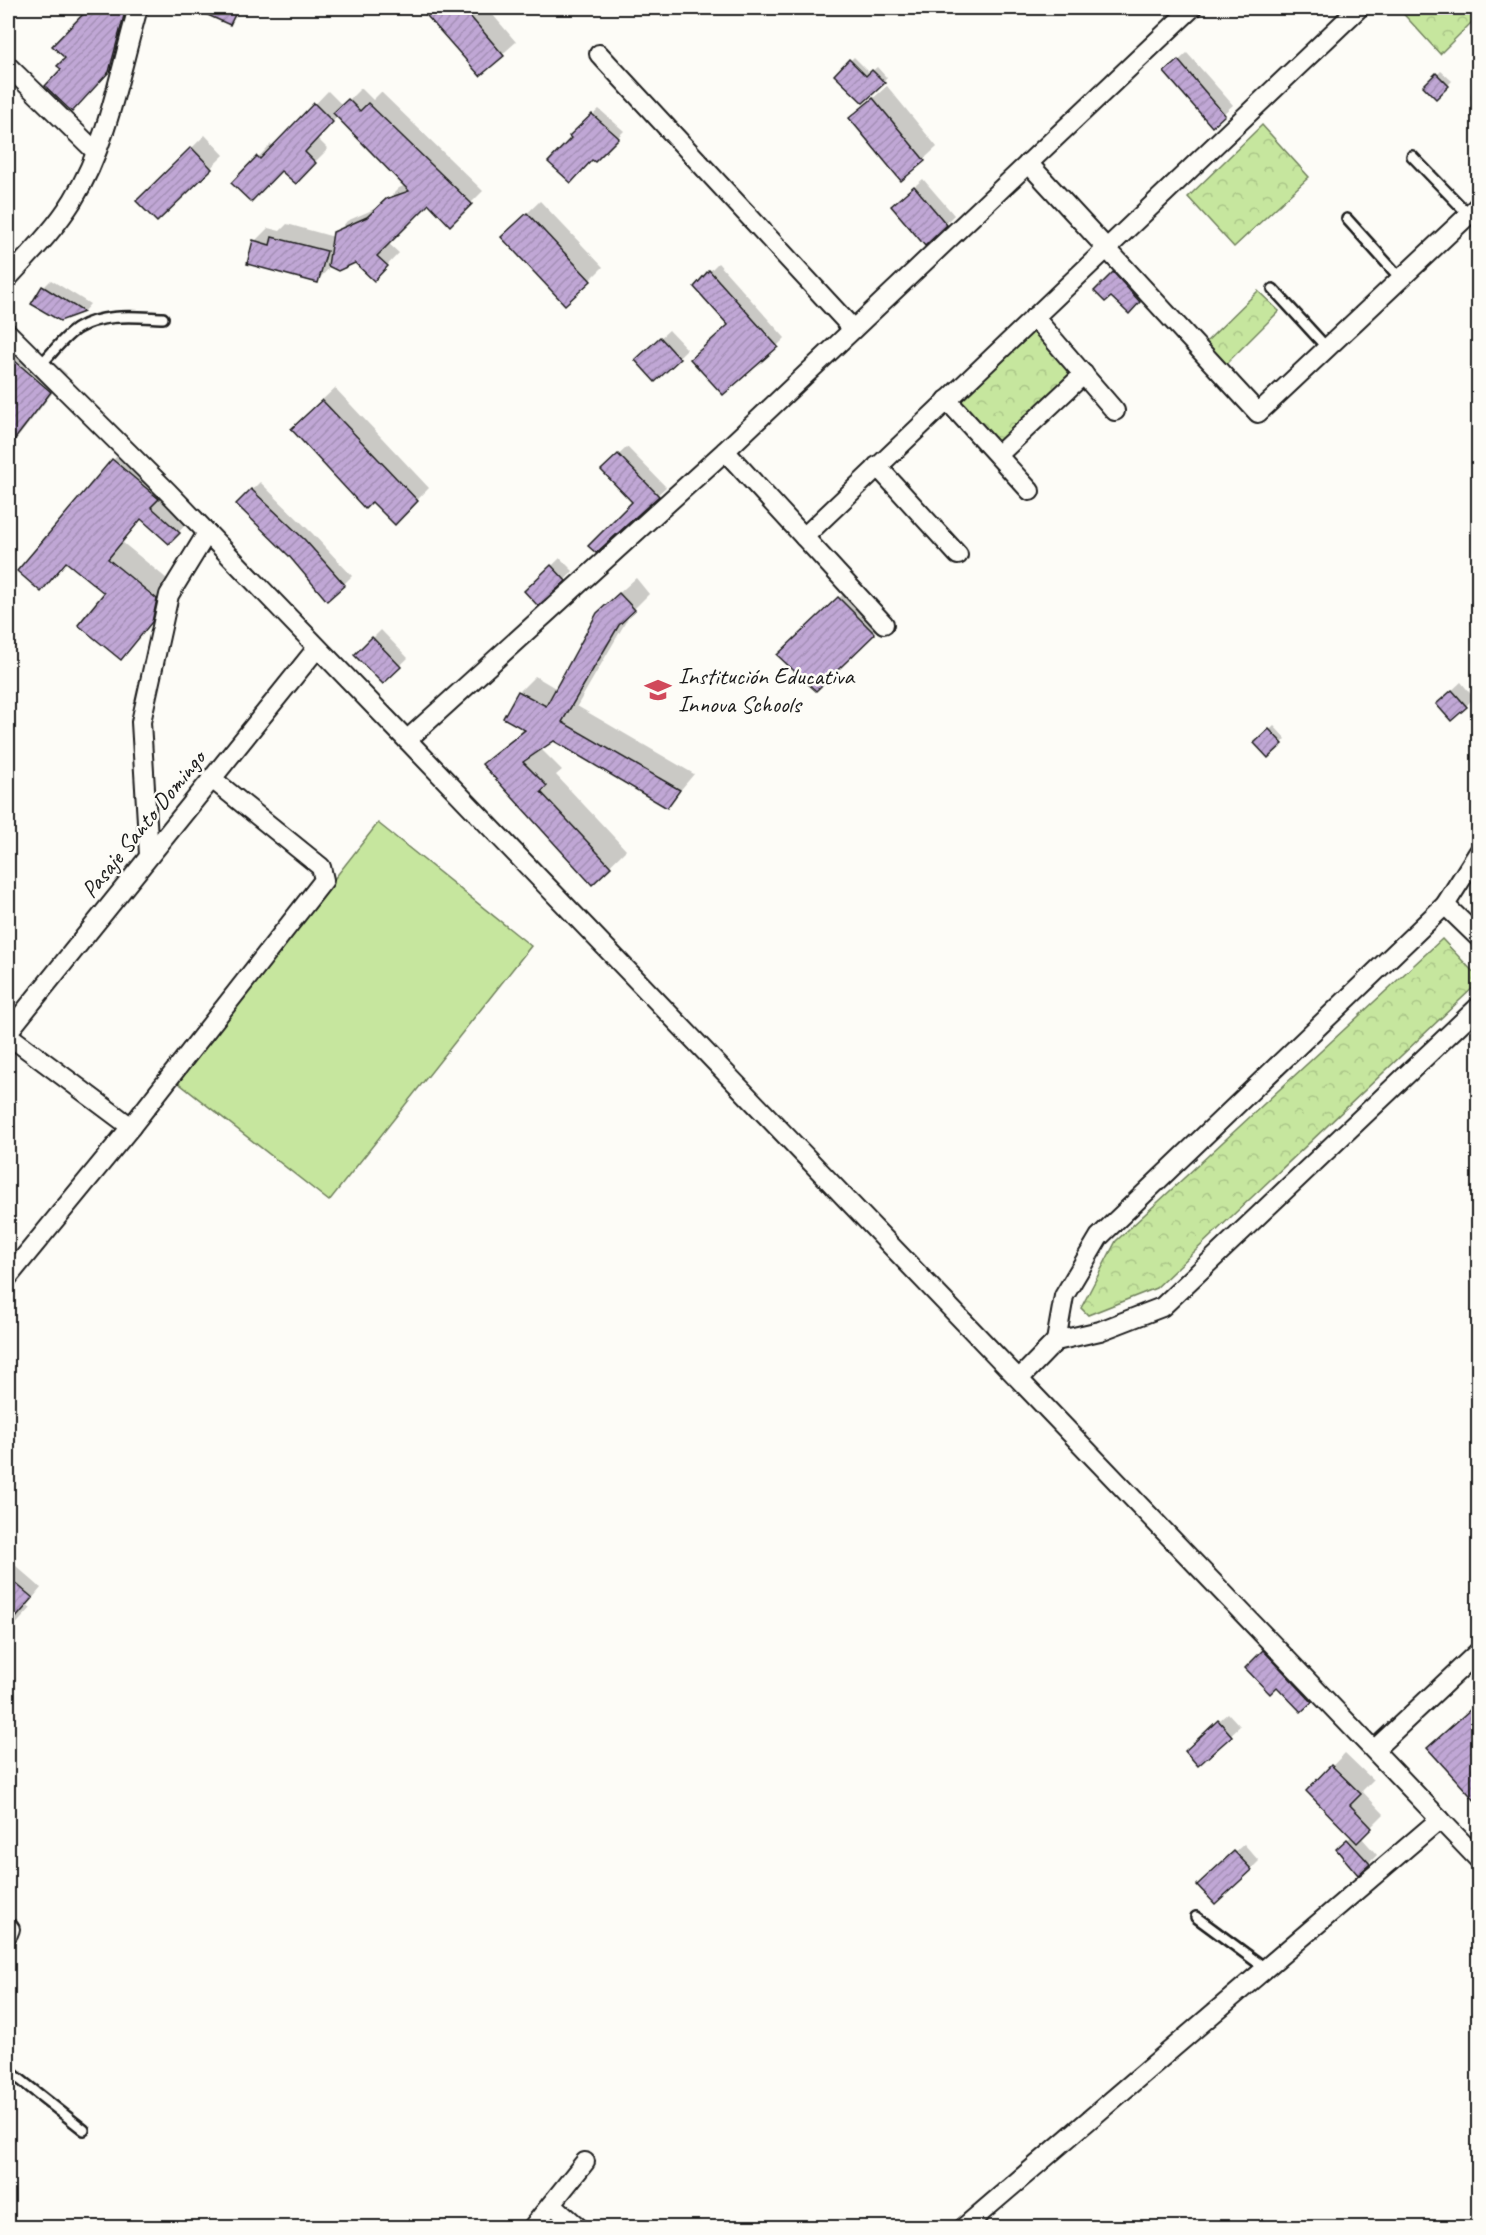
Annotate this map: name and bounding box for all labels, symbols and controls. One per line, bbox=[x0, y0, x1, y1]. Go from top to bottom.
place label: Institución Educativa Innova Schools bbox=[678, 661, 856, 719]
school or university icon: Institución Educativa Innova Schools bbox=[643, 675, 673, 705]
street label: Pasaje Santo Domingo bbox=[74, 742, 213, 904]

